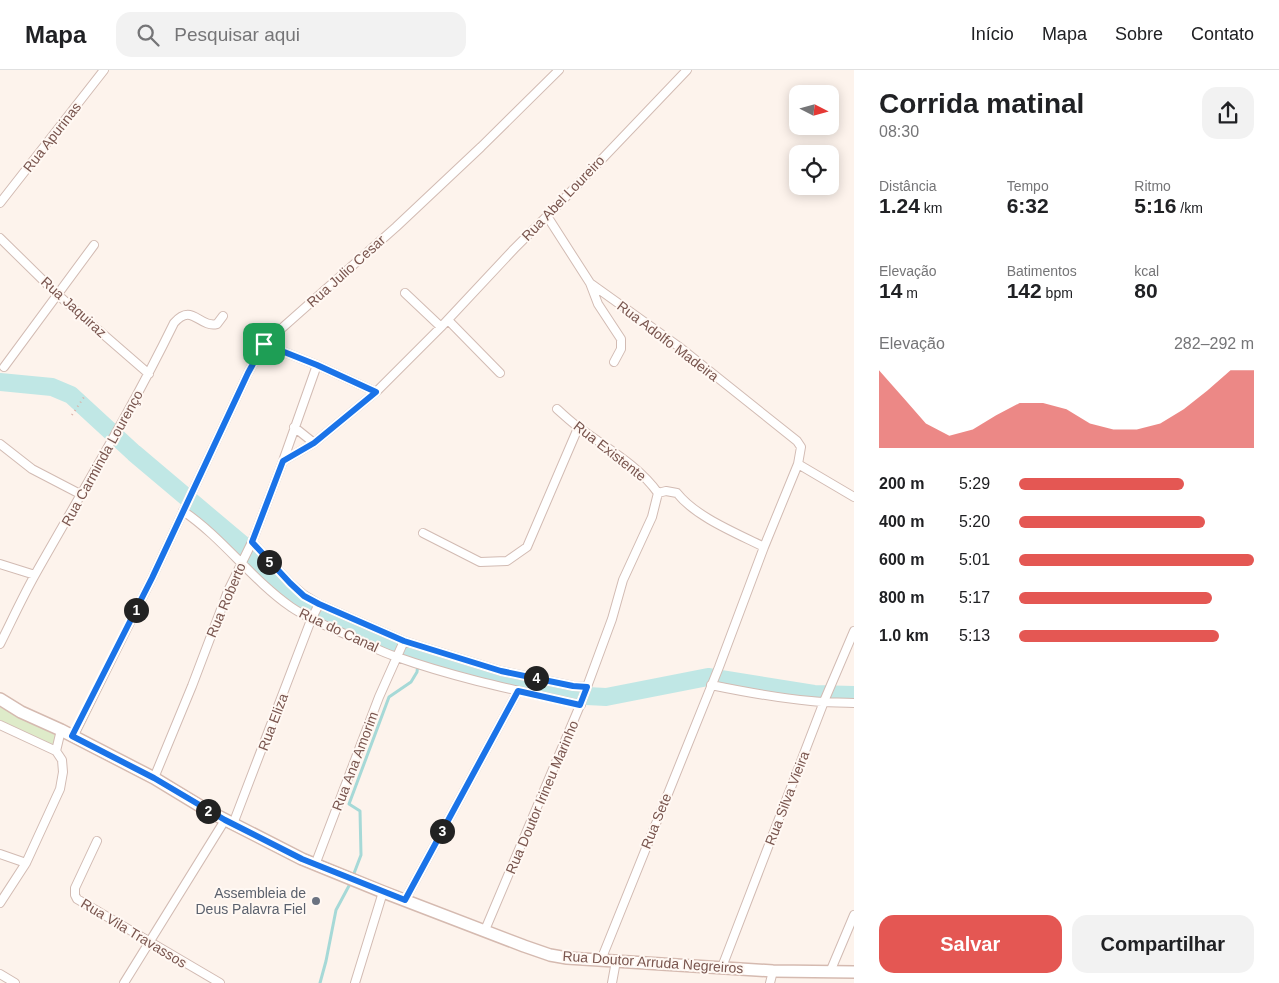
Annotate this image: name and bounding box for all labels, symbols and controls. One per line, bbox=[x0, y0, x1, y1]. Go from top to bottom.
search box bbox=[116, 12, 466, 57]
text: Mapa bbox=[25, 21, 86, 48]
icon: search bbox=[134, 21, 162, 49]
text: Pesquisar aqui bbox=[174, 24, 300, 45]
text: Início bbox=[971, 24, 1014, 44]
text: Mapa bbox=[1042, 24, 1087, 44]
text: Sobre bbox=[1115, 24, 1163, 44]
text: Contato bbox=[1191, 24, 1254, 44]
north arrow bbox=[789, 85, 839, 135]
map controls bbox=[789, 85, 839, 195]
button: share bbox=[1202, 87, 1254, 139]
text: Corrida matinal bbox=[879, 88, 1084, 119]
street label: Rua Apurinas bbox=[20, 99, 84, 175]
text: 08:30 bbox=[879, 123, 919, 140]
button: locate bbox=[789, 145, 839, 195]
street label: Rua Abel Loureiro bbox=[518, 152, 608, 244]
text: Distância bbox=[879, 178, 937, 194]
text: Tempo bbox=[1007, 178, 1049, 194]
text: Ritmo bbox=[1134, 178, 1171, 194]
text: 1.24 bbox=[879, 194, 920, 217]
text: 6:32 bbox=[1007, 194, 1049, 217]
text: 5:16 bbox=[1134, 194, 1176, 217]
text: km bbox=[920, 200, 942, 216]
text: /km bbox=[1176, 200, 1203, 216]
street label: Rua Julio Cesar bbox=[304, 232, 389, 310]
text: Elevação bbox=[879, 263, 937, 279]
text: Batimentos bbox=[1007, 263, 1077, 279]
text: kcal bbox=[1134, 263, 1159, 279]
street label: Rua Jaquiraz bbox=[38, 273, 110, 341]
text: 14 bbox=[879, 279, 902, 302]
text: 142 bbox=[1007, 279, 1042, 302]
text: 80 bbox=[1134, 279, 1158, 302]
text: m bbox=[902, 285, 918, 301]
text: bpm bbox=[1042, 285, 1073, 301]
street label: Rua Adolfo Madeira bbox=[614, 298, 722, 385]
pin bbox=[243, 323, 285, 365]
icon: arrive bbox=[250, 330, 278, 358]
text: Elevação bbox=[879, 335, 945, 352]
text: 282–292 m bbox=[1174, 335, 1254, 352]
street label: Rua Carminda Lourenço bbox=[58, 387, 146, 529]
street label: Rua Existente bbox=[571, 418, 649, 484]
text: 200 m bbox=[879, 475, 924, 492]
text: 5:29 bbox=[959, 475, 990, 492]
text: 400 m bbox=[879, 513, 924, 530]
text: 5:20 bbox=[959, 513, 990, 530]
pin: 5 bbox=[256, 550, 282, 574]
text: 600 m bbox=[879, 551, 924, 568]
text: 5:01 bbox=[959, 551, 990, 568]
text: 5 bbox=[266, 554, 273, 570]
street label: Rua Roberto bbox=[203, 560, 249, 640]
text: 800 m bbox=[879, 589, 924, 606]
text: 5:17 bbox=[959, 589, 990, 606]
pin: 1 bbox=[124, 598, 148, 622]
text: 1 bbox=[133, 602, 140, 618]
street label: Rua do Canal bbox=[297, 605, 381, 655]
text: 1.0 km bbox=[879, 627, 929, 644]
text: 5:13 bbox=[959, 627, 990, 644]
pin: 4 bbox=[524, 666, 548, 690]
text: 4 bbox=[533, 670, 540, 686]
street label: Rua Eliza bbox=[255, 691, 291, 753]
street label: Rua Ana Amorim bbox=[329, 709, 381, 813]
street label: Rua Doutor Irineu Marinho bbox=[502, 718, 582, 876]
street label: Rua Silva Vieira bbox=[762, 749, 812, 847]
street label: Rua Sete bbox=[638, 791, 674, 851]
pin: 2 bbox=[196, 798, 220, 824]
text: 2 bbox=[205, 803, 212, 819]
pin: 3 bbox=[430, 818, 454, 844]
text: 3 bbox=[439, 823, 446, 839]
place label: Assembleia de Deus Palavra Fiel bbox=[196, 885, 306, 917]
street label: Rua Vila Travassos bbox=[78, 895, 190, 971]
marker: Assembleia de Deus Palavra Fiel bbox=[310, 895, 322, 907]
button: Salvar bbox=[879, 915, 1062, 973]
button: Compartilhar bbox=[1072, 915, 1254, 973]
street label: Rua Doutor Arruda Negreiros bbox=[562, 948, 744, 976]

